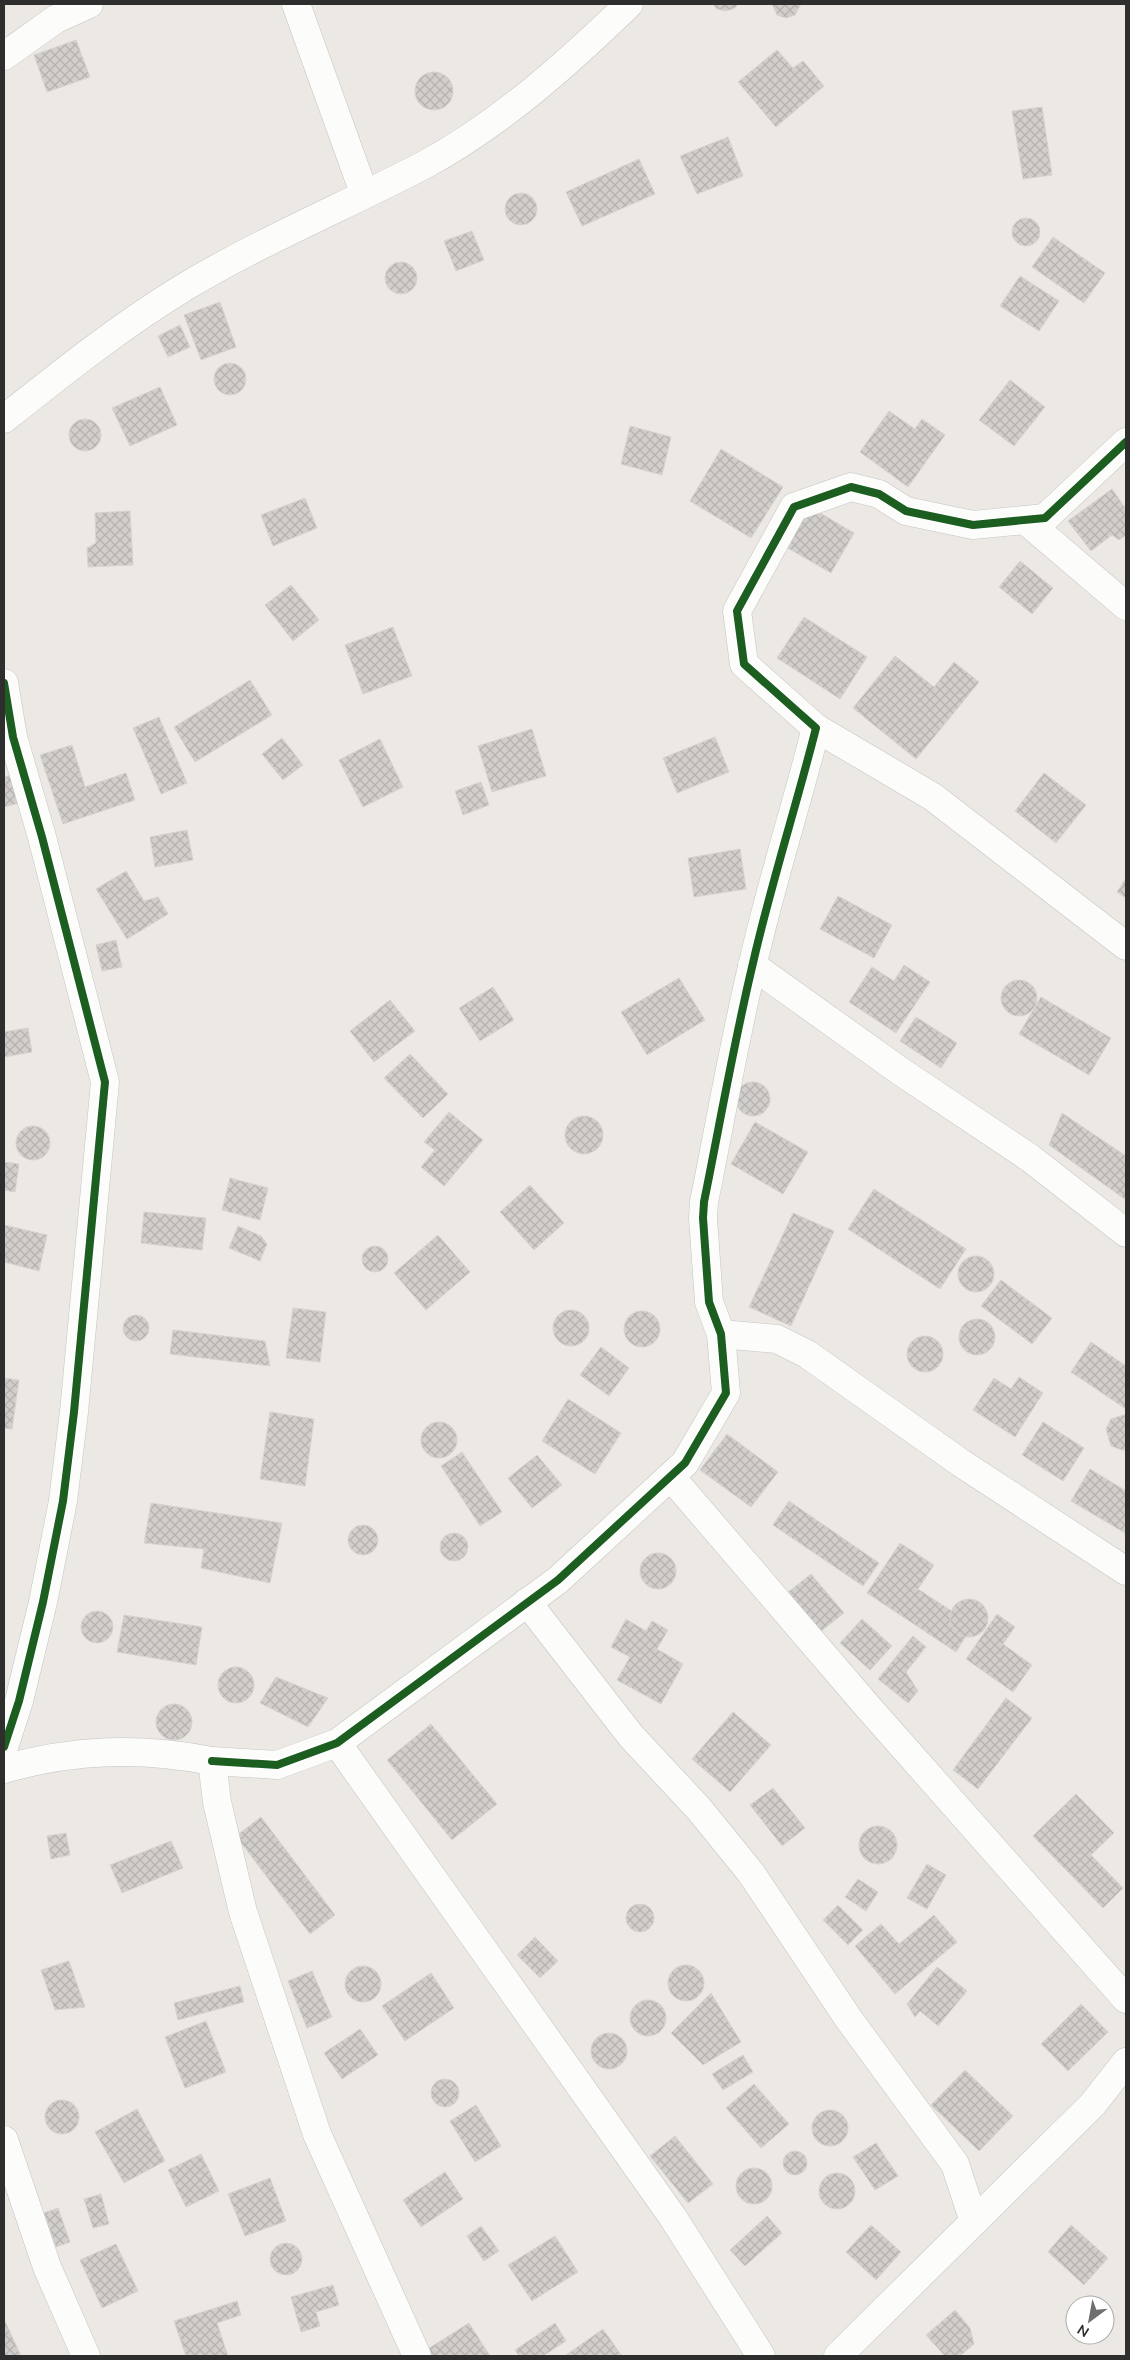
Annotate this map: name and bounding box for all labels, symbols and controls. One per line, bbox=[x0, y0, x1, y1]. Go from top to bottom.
north arrow bbox=[1065, 2295, 1115, 2345]
text: N bbox=[1074, 2321, 1092, 2341]

